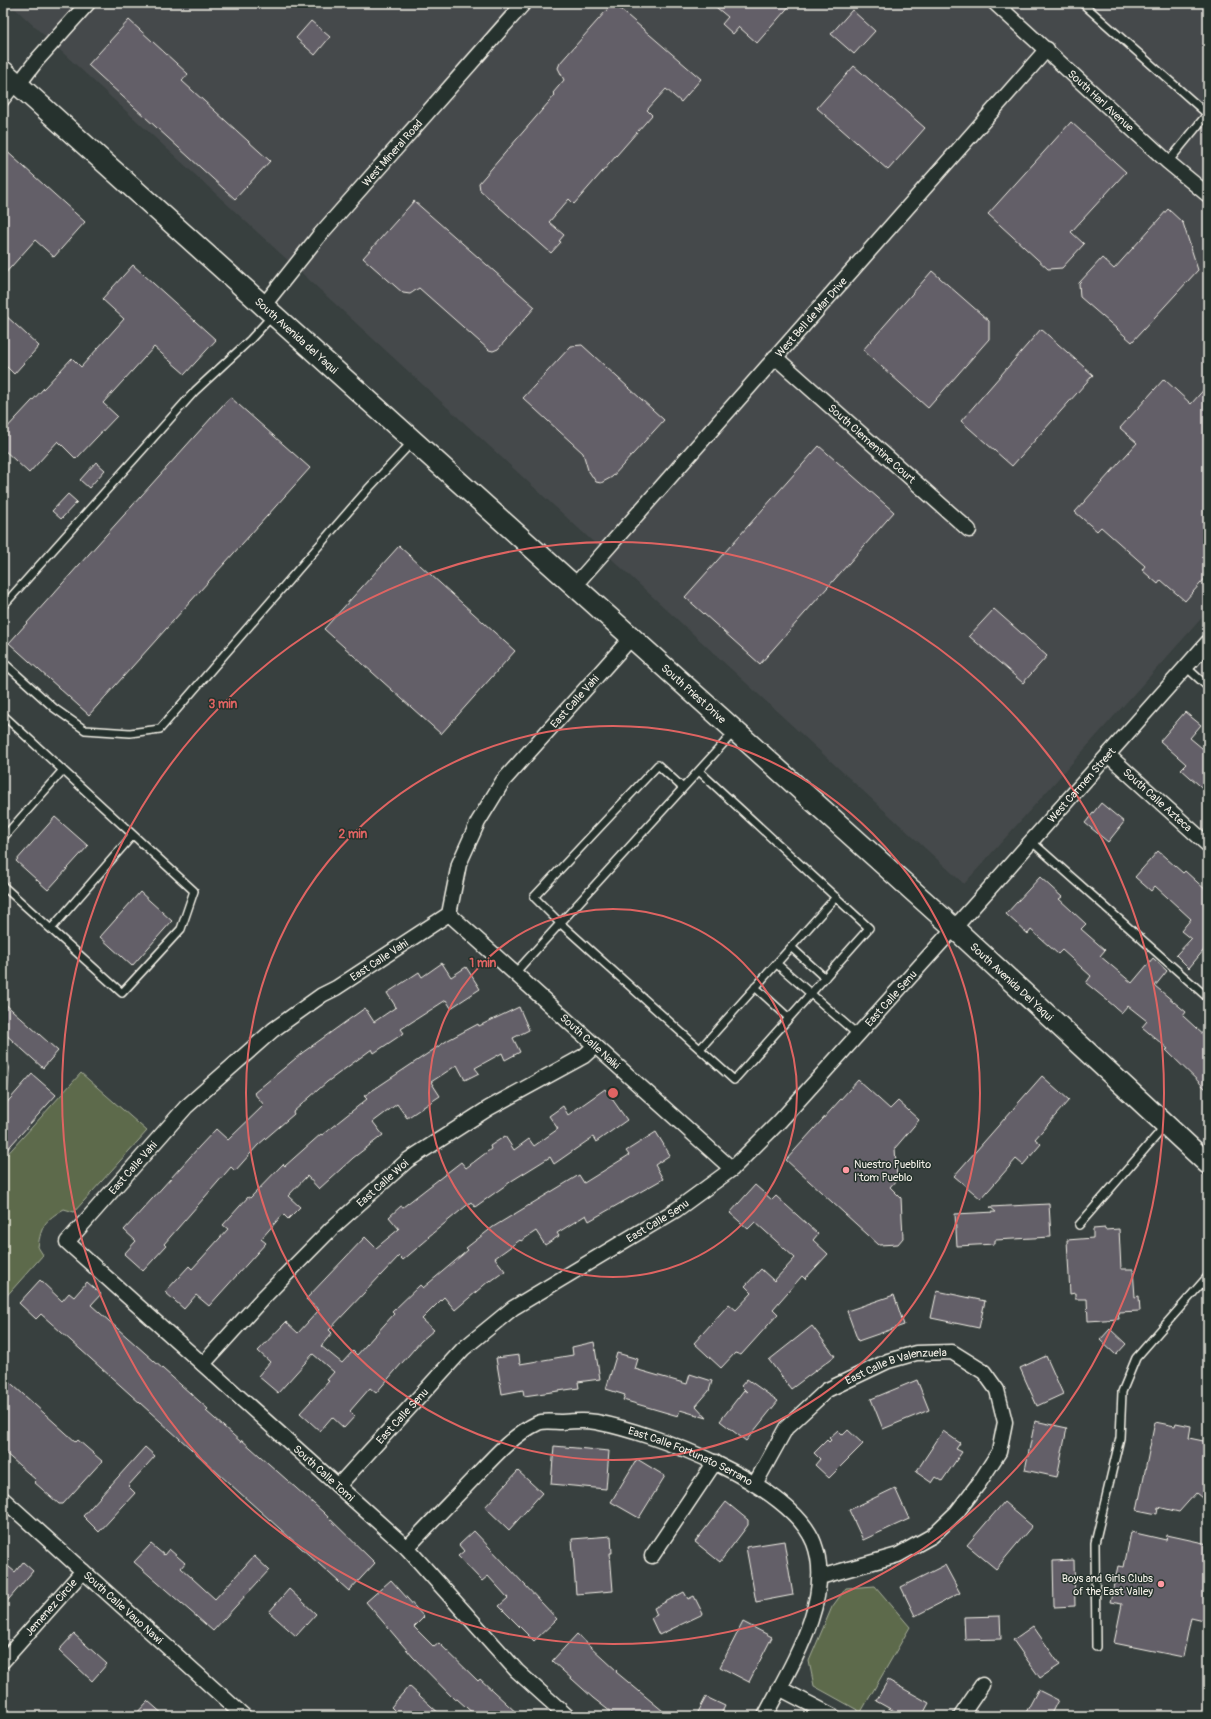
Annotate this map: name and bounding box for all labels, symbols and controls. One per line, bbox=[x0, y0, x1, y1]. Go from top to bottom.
street label: South Harl Avenue bbox=[1065, 67, 1137, 135]
street label: West Mineral Road bbox=[360, 117, 425, 189]
street label: West Bell de Mar Drive bbox=[773, 274, 850, 360]
street label: South Avenida del Yaqui bbox=[252, 295, 340, 377]
street label: South Clementine Court bbox=[825, 402, 919, 487]
street label: South Priest Drive bbox=[659, 662, 729, 727]
street label: East Calle Vahi bbox=[548, 672, 602, 731]
text: 3 min bbox=[209, 697, 238, 712]
street label: West Carmen Street bbox=[1045, 745, 1119, 825]
street label: South Calle Azteca bbox=[1120, 766, 1195, 835]
text: 2 min bbox=[339, 827, 368, 842]
street label: East Calle Vahi bbox=[348, 937, 411, 984]
street label: South Avenida Del Yaqui bbox=[967, 940, 1056, 1024]
text: 1 min bbox=[470, 956, 497, 971]
street label: East Calle Senu bbox=[863, 968, 920, 1029]
street label: South Calle Naiki bbox=[557, 1011, 622, 1072]
centre of rings bbox=[606, 1086, 620, 1100]
street label: East Calle Vahi bbox=[106, 1139, 160, 1197]
street label: East Calle Woi bbox=[354, 1157, 411, 1210]
place label: Nuestro Pueblito I'tom Pueblo bbox=[854, 1158, 931, 1184]
marker: Nuestro Pueblito I'tom Pueblo bbox=[841, 1165, 851, 1175]
street label: East Calle Senu bbox=[624, 1197, 692, 1245]
street label: East Calle B Valenzuela bbox=[843, 1346, 947, 1387]
street label: East Calle Senu bbox=[374, 1386, 431, 1447]
street label: East Calle Fortunato Serrano bbox=[627, 1424, 755, 1489]
street label: South Calle Tomi bbox=[290, 1443, 357, 1504]
street label: South Calle Vauo Nawi bbox=[81, 1569, 165, 1647]
place label: Boys and Girls Clubs of the East Valley bbox=[1062, 1572, 1153, 1598]
street label: Jemenez Circle bbox=[23, 1576, 80, 1639]
marker: Boys and Girls Clubs of the East Valley bbox=[1156, 1579, 1166, 1589]

